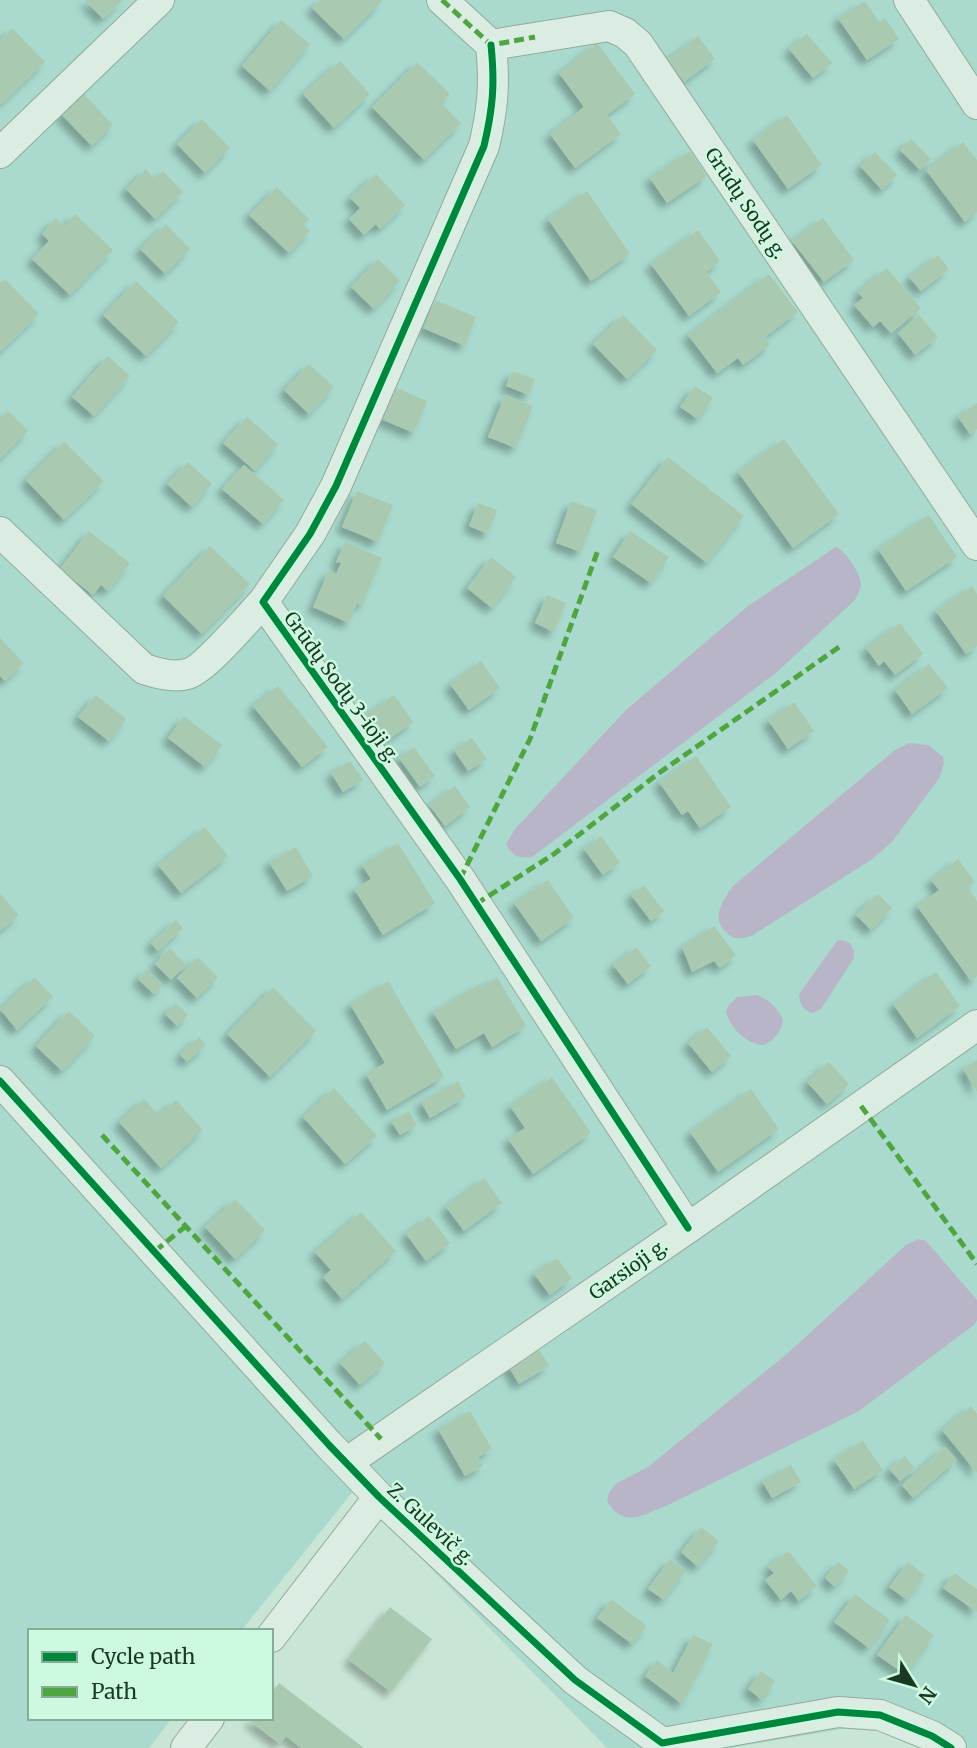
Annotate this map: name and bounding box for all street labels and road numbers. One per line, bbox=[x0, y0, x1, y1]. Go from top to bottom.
street label: Grūdų Sodų g. bbox=[700, 143, 792, 263]
street label: Grūdų Sodų 3-ioji g. bbox=[279, 607, 405, 767]
street label: Garsioji g. bbox=[584, 1233, 672, 1305]
street label: Z. Gulevič g. bbox=[383, 1478, 479, 1570]

